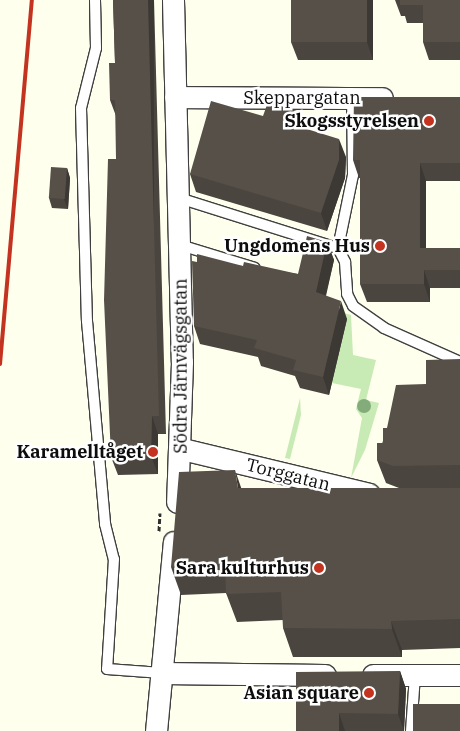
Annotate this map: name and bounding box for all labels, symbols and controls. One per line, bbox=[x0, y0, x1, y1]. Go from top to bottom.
street label: Skeppargatan bbox=[243, 87, 361, 109]
place label: Skogsstyrelsen bbox=[285, 110, 419, 132]
marker: Skogsstyrelsen bbox=[423, 115, 435, 127]
place label: Ungdomens Hus bbox=[224, 235, 370, 257]
marker: Ungdomens Hus bbox=[374, 240, 386, 252]
street label: Södra Järnvägsgatan bbox=[170, 278, 192, 454]
place label: Karamelltåget bbox=[17, 441, 143, 463]
marker: Karamelltåget bbox=[147, 446, 159, 458]
street label: Torggatan bbox=[244, 454, 332, 496]
place label: Sara kulturhus bbox=[176, 557, 309, 579]
marker: Sara kulturhus bbox=[313, 562, 325, 574]
place label: Asian square bbox=[243, 682, 359, 704]
marker: Asian square bbox=[363, 687, 375, 699]

